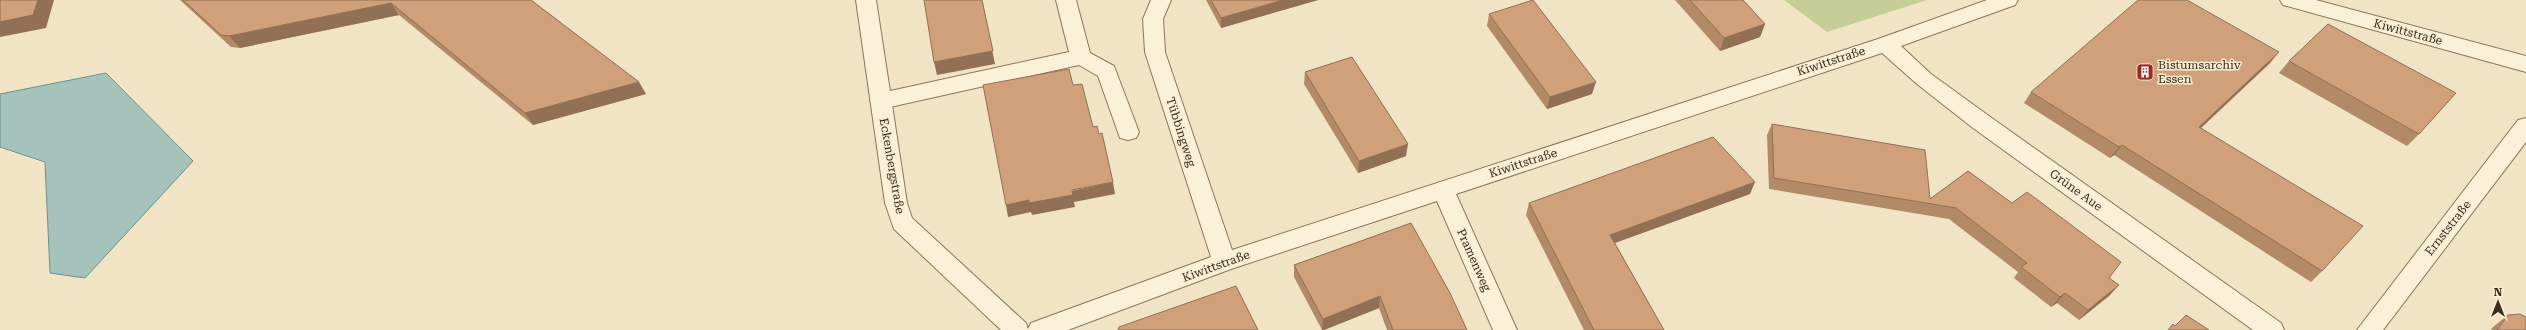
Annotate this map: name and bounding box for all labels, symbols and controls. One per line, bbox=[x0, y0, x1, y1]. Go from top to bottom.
street label: Kiwittstraße bbox=[2372, 16, 2444, 48]
street label: Kiwittstraße bbox=[1795, 43, 1867, 79]
place label: Bistumsarchiv Essen bbox=[2158, 58, 2241, 86]
building icon: Bistumsarchiv Essen bbox=[2135, 62, 2155, 82]
street label: Tübbingweg bbox=[1163, 95, 1199, 169]
street label: Eckenbergstraße bbox=[877, 117, 907, 216]
street label: Kiwittstraße bbox=[1487, 145, 1559, 181]
street label: Grüne Aue bbox=[2047, 166, 2105, 214]
street label: Ernststraße bbox=[2422, 197, 2474, 258]
street label: Pramenweg bbox=[1454, 226, 1494, 294]
street label: Kiwittstraße bbox=[1180, 247, 1252, 285]
north arrow bbox=[2478, 282, 2518, 322]
text: N bbox=[2494, 286, 2503, 299]

